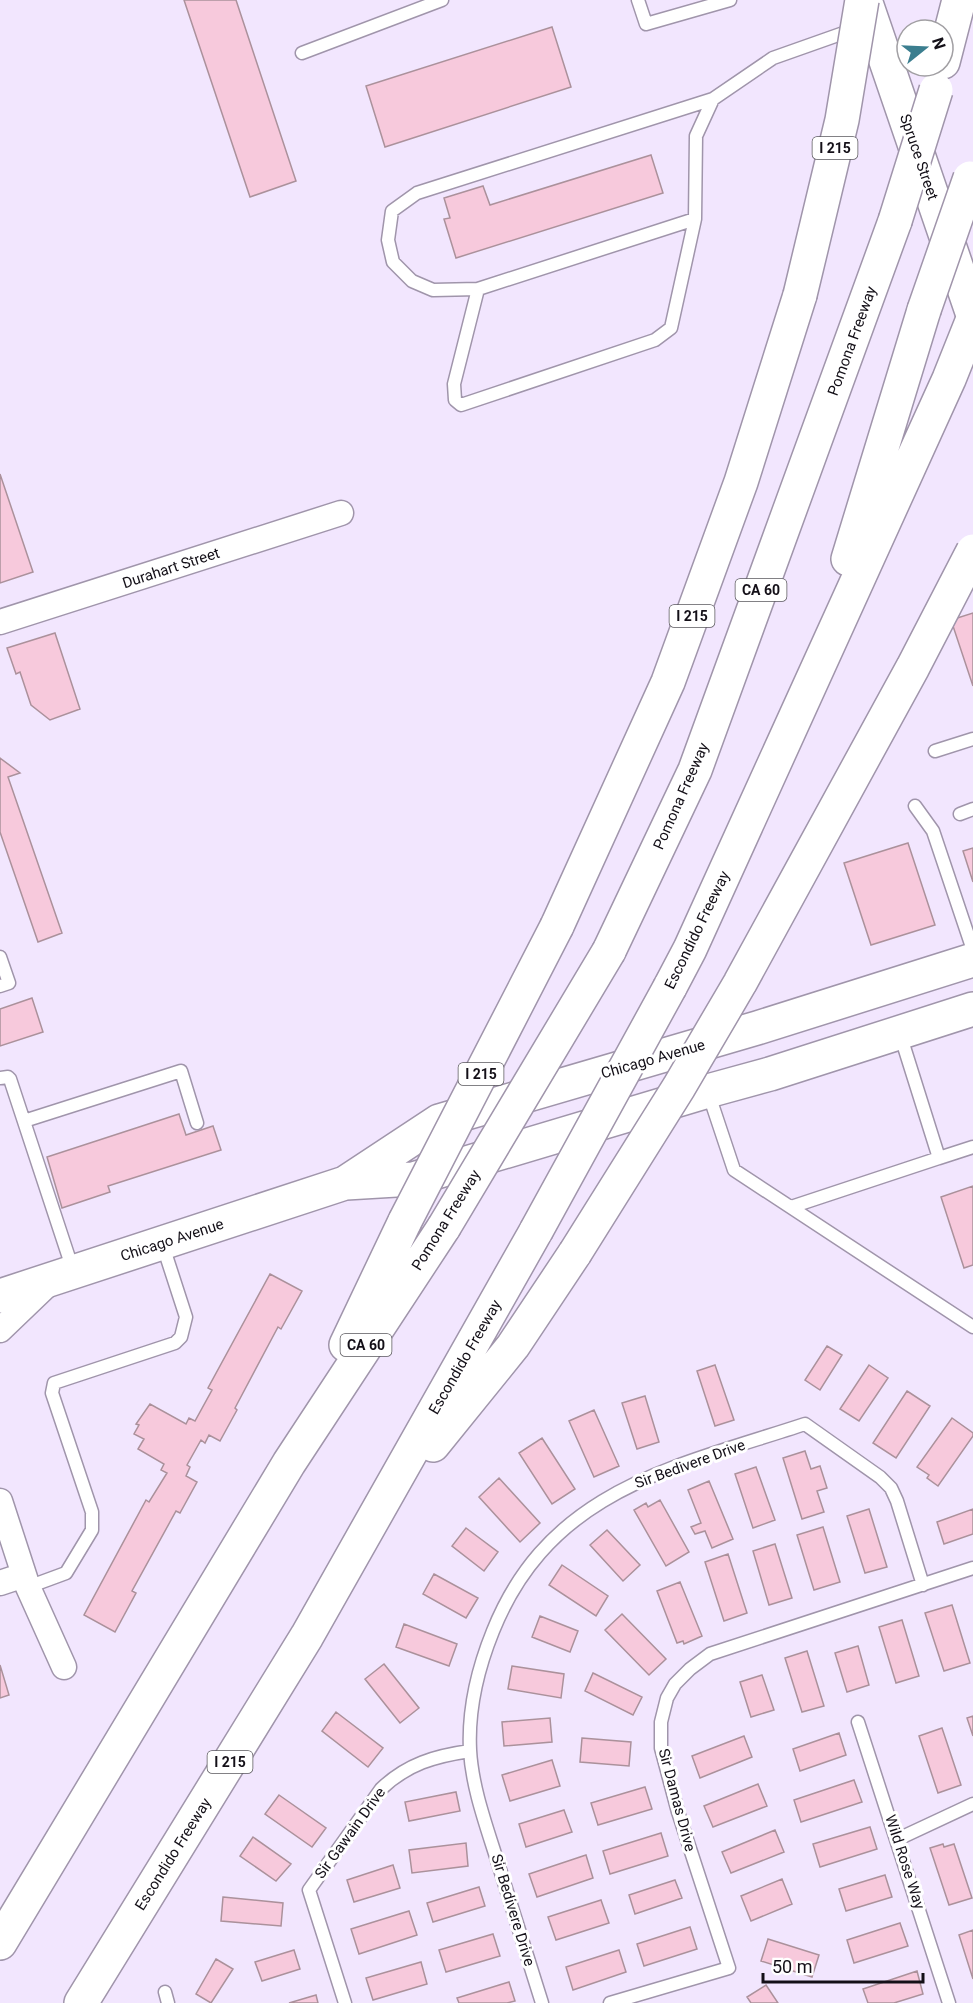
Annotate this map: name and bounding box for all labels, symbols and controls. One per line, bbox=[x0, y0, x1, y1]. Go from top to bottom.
north arrow bbox=[895, 18, 955, 78]
text: N bbox=[928, 35, 950, 52]
street label: Spruce Street bbox=[896, 112, 942, 202]
road number: I 215 bbox=[812, 137, 858, 159]
street label: Pomona Freeway bbox=[824, 284, 880, 398]
street label: Durahart Street bbox=[120, 544, 222, 592]
road number: CA 60 bbox=[736, 579, 786, 601]
road number: I 215 bbox=[670, 605, 714, 627]
street label: Pomona Freeway bbox=[649, 740, 713, 852]
street label: Escondido Freeway bbox=[661, 868, 733, 992]
street label: Chicago Avenue bbox=[599, 1036, 707, 1082]
road number: I 215 bbox=[458, 1063, 504, 1085]
street label: Pomona Freeway bbox=[408, 1166, 484, 1274]
street label: Chicago Avenue bbox=[118, 1215, 226, 1265]
street label: Escondido Freeway bbox=[425, 1297, 505, 1417]
road number: CA 60 bbox=[340, 1334, 392, 1356]
street label: Sir Bedivere Drive bbox=[632, 1436, 748, 1492]
street label: Sir Damas Drive bbox=[655, 1747, 699, 1853]
road number: I 215 bbox=[208, 1751, 252, 1773]
street label: Sir Gawain Drive bbox=[311, 1784, 389, 1882]
street label: Escondido Freeway bbox=[131, 1794, 215, 1914]
street label: Wild Rose Way bbox=[881, 1813, 929, 1911]
street label: Sir Bedivere Drive bbox=[487, 1852, 539, 1968]
scale bar bbox=[763, 1946, 924, 1984]
text: 50 m bbox=[772, 1956, 812, 1977]

